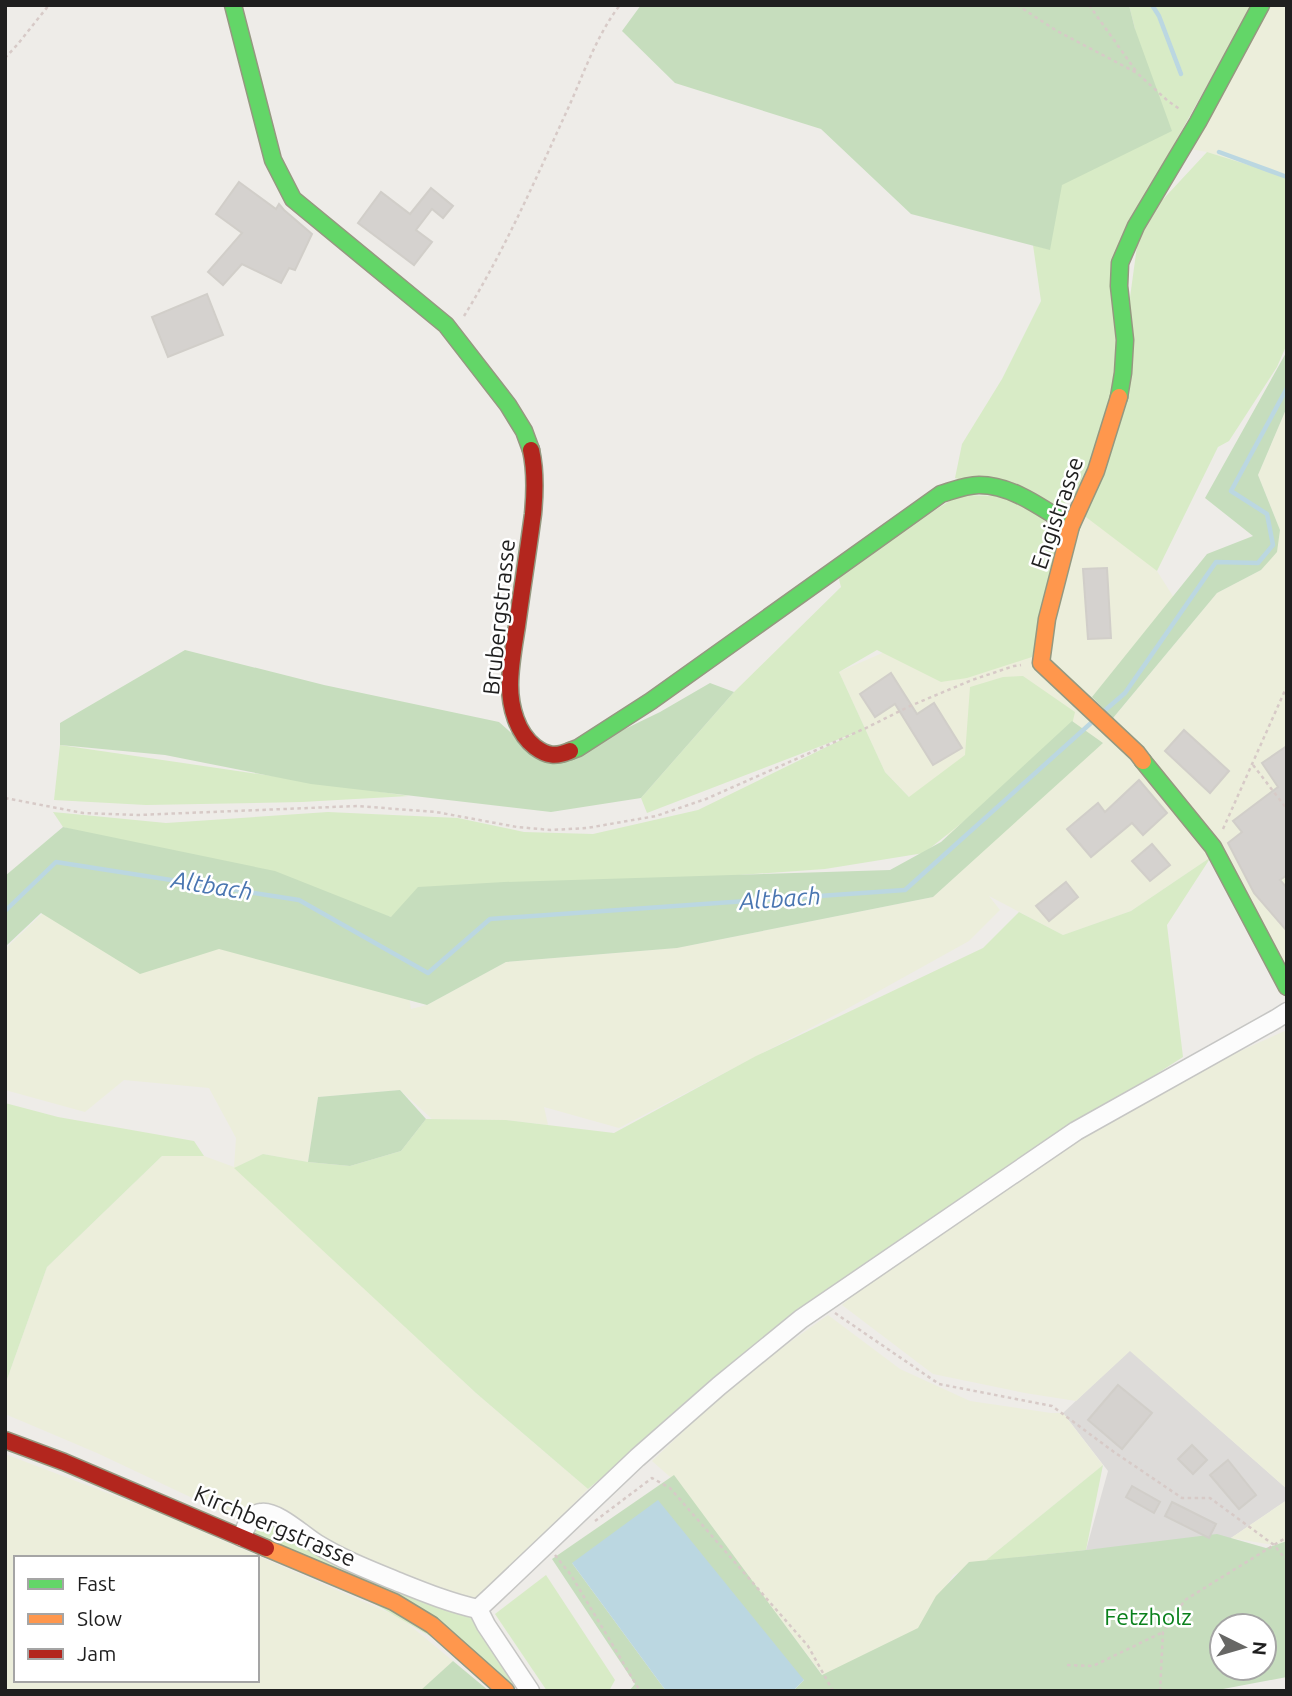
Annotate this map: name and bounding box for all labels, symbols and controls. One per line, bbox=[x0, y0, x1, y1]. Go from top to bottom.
street label: Engistrasse bbox=[1026, 453, 1087, 572]
street label: Brubergstrasse bbox=[478, 538, 519, 696]
water label: Altbach bbox=[169, 866, 255, 905]
water label: Altbach bbox=[737, 882, 822, 915]
street label: Kirchbergstrasse bbox=[191, 1480, 360, 1571]
legend bbox=[14, 1556, 259, 1682]
text: Fast bbox=[77, 1571, 115, 1595]
park label: Fetzholz bbox=[1104, 1604, 1192, 1629]
text: Slow bbox=[77, 1606, 122, 1630]
north arrow bbox=[1208, 1612, 1278, 1682]
text: N bbox=[1248, 1640, 1272, 1657]
text: Jam bbox=[77, 1641, 116, 1665]

